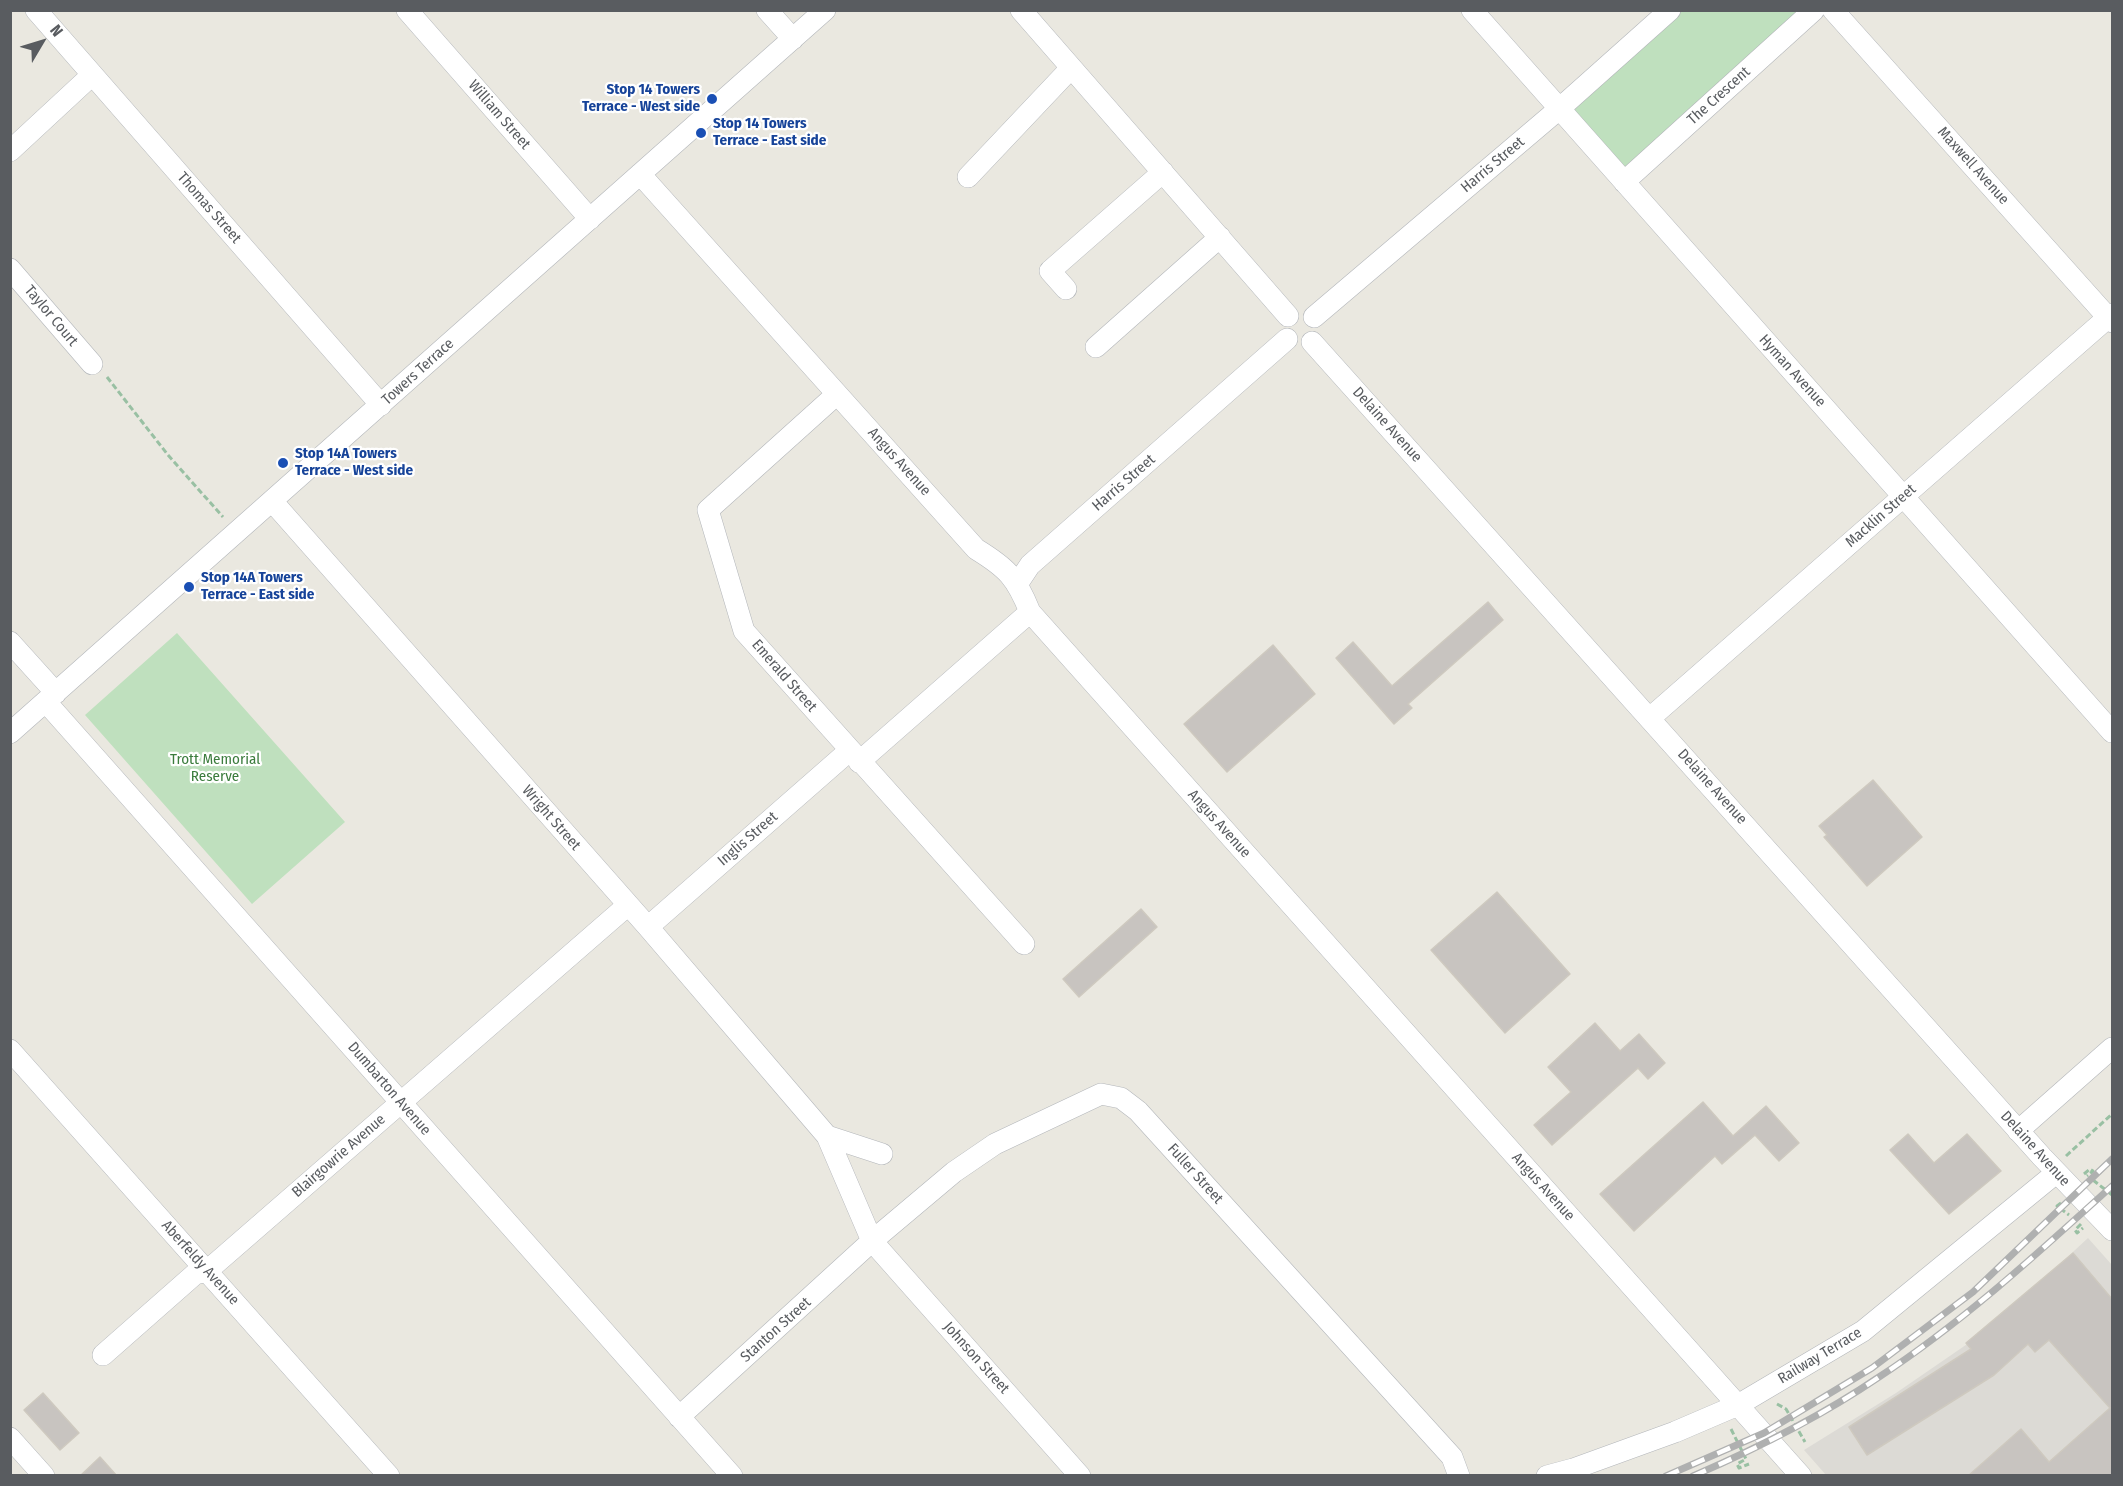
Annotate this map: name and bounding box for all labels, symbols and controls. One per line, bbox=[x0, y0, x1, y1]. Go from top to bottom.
north arrow bbox=[12, 12, 72, 72]
text: N bbox=[46, 21, 67, 40]
street label: The Crescent bbox=[1684, 63, 1754, 129]
street label: William Street bbox=[464, 77, 534, 153]
place label: Stop 14 Towers Terrace - West side bbox=[582, 81, 700, 116]
marker: Stop 14 Towers Terrace - West side bbox=[705, 92, 719, 106]
place label: Stop 14 Towers Terrace - East side bbox=[713, 115, 826, 150]
street label: Maxwell Avenue bbox=[1933, 123, 2013, 209]
marker: Stop 14 Towers Terrace - East side bbox=[694, 126, 708, 140]
street label: Harris Street bbox=[1458, 133, 1528, 197]
street label: Thomas Street bbox=[173, 169, 245, 247]
street label: Taylor Court bbox=[20, 282, 82, 350]
street label: Hyman Avenue bbox=[1755, 331, 1829, 411]
street label: Towers Terrace bbox=[378, 335, 458, 409]
street label: Delaine Avenue bbox=[1349, 384, 1425, 466]
street label: Angus Avenue bbox=[864, 424, 934, 500]
place label: Stop 14A Towers Terrace - West side bbox=[295, 445, 413, 480]
street label: Harris Street bbox=[1089, 451, 1159, 515]
marker: Stop 14A Towers Terrace - West side bbox=[276, 456, 290, 470]
street label: Macklin Street bbox=[1842, 481, 1920, 551]
place label: Stop 14A Towers Terrace - East side bbox=[201, 569, 314, 604]
marker: Stop 14A Towers Terrace - East side bbox=[182, 580, 196, 594]
street label: Emerald Street bbox=[748, 636, 820, 716]
street label: Delaine Avenue bbox=[1674, 746, 1750, 828]
park label: Trott Memorial Reserve bbox=[170, 751, 260, 786]
street label: Wright Street bbox=[518, 782, 584, 854]
street label: Angus Avenue bbox=[1184, 786, 1254, 862]
street label: Inglis Street bbox=[714, 808, 782, 870]
street label: Dumbarton Avenue bbox=[344, 1039, 434, 1139]
street label: Delaine Avenue bbox=[1997, 1108, 2073, 1190]
street label: Blairgowrie Avenue bbox=[289, 1111, 389, 1201]
street label: Fuller Street bbox=[1163, 1140, 1227, 1208]
street label: Angus Avenue bbox=[1508, 1149, 1578, 1225]
street label: Aberfeldy Avenue bbox=[157, 1217, 243, 1309]
street label: Stanton Street bbox=[737, 1294, 815, 1366]
street label: Johnson Street bbox=[939, 1318, 1013, 1398]
street label: Railway Terrace bbox=[1775, 1324, 1865, 1388]

